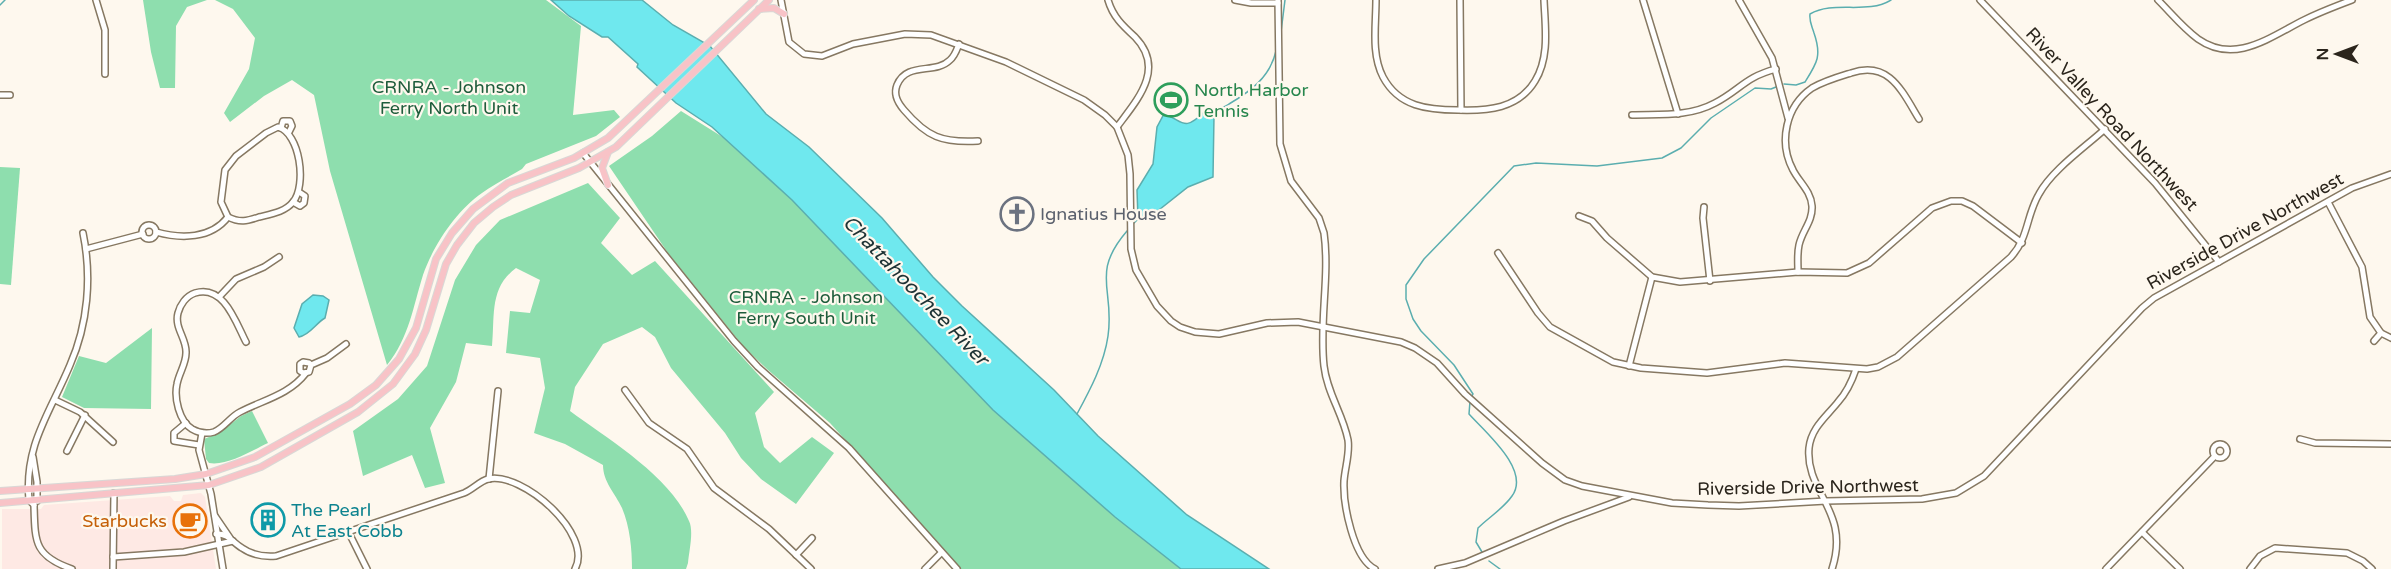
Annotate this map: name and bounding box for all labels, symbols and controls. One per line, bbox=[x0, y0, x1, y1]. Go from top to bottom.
street label: River Valley Road Northwest bbox=[2021, 23, 2203, 215]
north arrow bbox=[2307, 24, 2367, 84]
text: N bbox=[2313, 48, 2333, 60]
park label: CRNRA - Johnson Ferry North Unit bbox=[372, 76, 526, 119]
place label: North Harbor Tennis bbox=[1194, 79, 1308, 122]
sports icon: North Harbor Tennis bbox=[1153, 82, 1189, 118]
street label: Riverside Drive Northwest bbox=[2143, 168, 2347, 294]
church icon: Ignatius House bbox=[999, 196, 1035, 232]
place label: Ignatius House bbox=[1040, 203, 1167, 225]
water label: Chattahoochee River bbox=[837, 211, 995, 372]
park label: CRNRA - Johnson Ferry South Unit bbox=[729, 286, 883, 329]
street label: Riverside Drive Northwest bbox=[1697, 474, 1919, 500]
place label: The Pearl At East Cobb bbox=[291, 499, 403, 542]
building icon: The Pearl At East Cobb bbox=[250, 502, 286, 538]
cafe icon: Starbucks bbox=[172, 503, 208, 539]
place label: Starbucks bbox=[82, 510, 167, 532]

